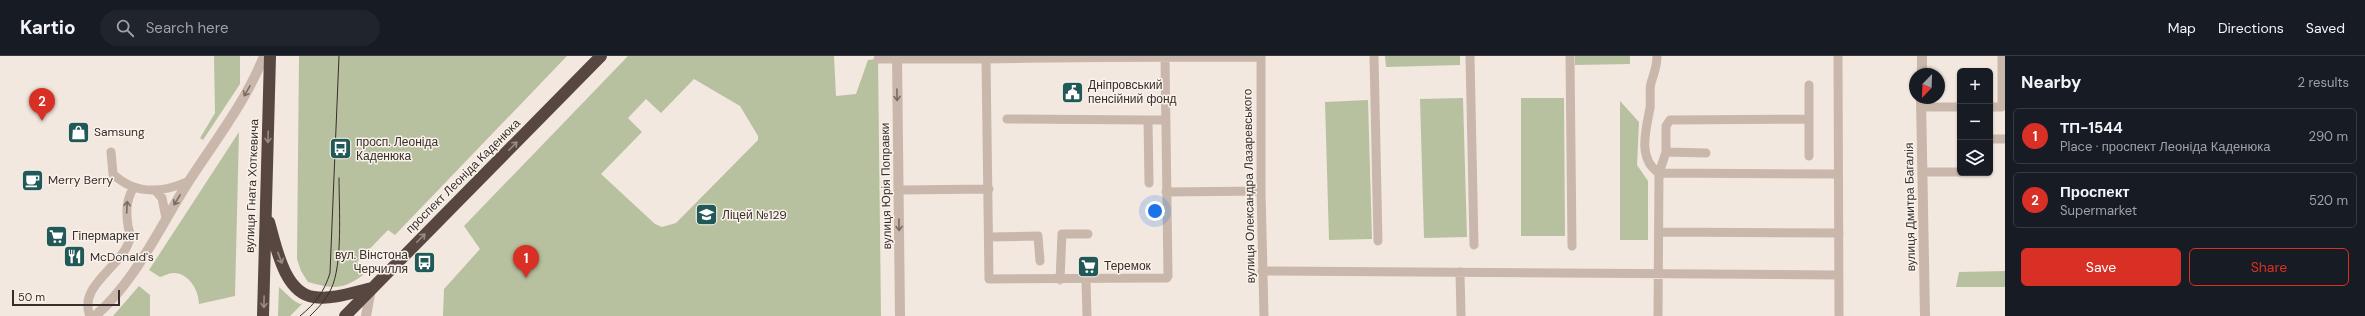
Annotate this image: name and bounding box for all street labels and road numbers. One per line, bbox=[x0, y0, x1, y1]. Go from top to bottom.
street label: вулиця Олександра Лазаревського bbox=[1239, 88, 1259, 283]
street label: проспект Леоніда Каденюка bbox=[402, 115, 524, 237]
street label: вулиця Гната Хоткевича bbox=[242, 118, 262, 253]
street label: вулиця Юрія Поправки bbox=[877, 122, 895, 250]
street label: вулиця Дмитра Багалія bbox=[1901, 143, 1919, 271]

